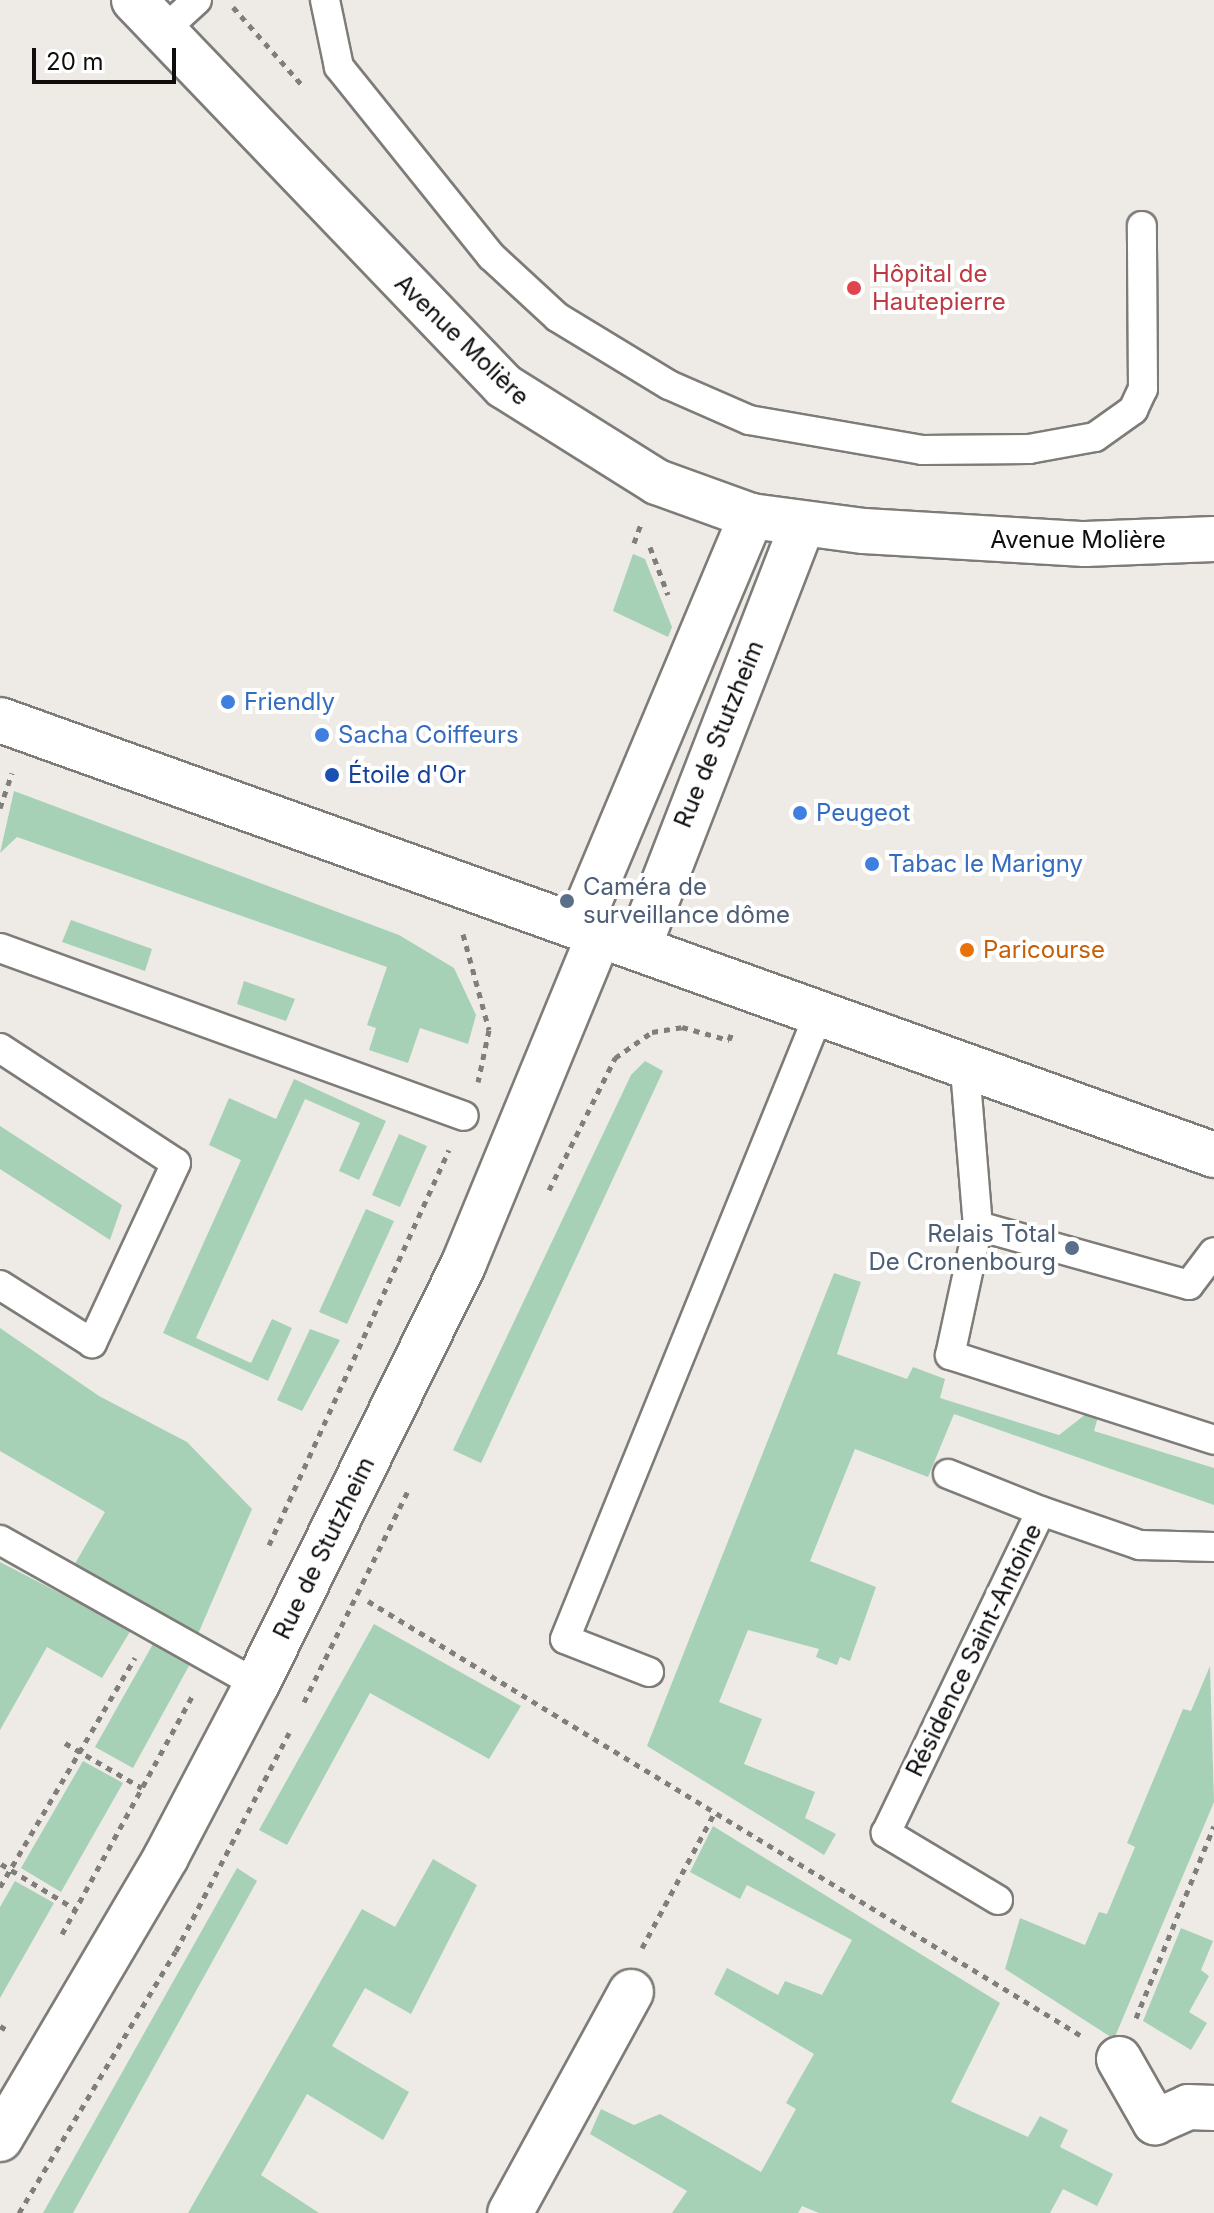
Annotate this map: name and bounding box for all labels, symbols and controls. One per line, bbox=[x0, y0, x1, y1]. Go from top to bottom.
scale bar bbox=[36, 32, 180, 82]
text: 20 m bbox=[46, 47, 104, 76]
place label: Hôpital de Hautepierre bbox=[872, 260, 1006, 316]
street label: Avenue Molière bbox=[389, 269, 535, 411]
marker: Hôpital de Hautepierre bbox=[843, 277, 865, 299]
street label: Avenue Molière bbox=[990, 526, 1166, 554]
street label: Rue de Stutzheim bbox=[668, 636, 770, 832]
place label: Friendly bbox=[244, 688, 335, 716]
marker: Friendly bbox=[219, 693, 237, 711]
place label: Sacha Coiffeurs bbox=[338, 721, 519, 749]
marker: Sacha Coiffeurs bbox=[313, 726, 331, 744]
place label: Étoile d'Or bbox=[348, 761, 466, 789]
marker: Étoile d'Or bbox=[323, 766, 341, 784]
place label: Peugeot bbox=[816, 799, 910, 827]
marker: Peugeot bbox=[791, 804, 809, 822]
place label: Tabac le Marigny bbox=[888, 850, 1083, 878]
marker: Tabac le Marigny bbox=[863, 855, 881, 873]
place label: Caméra de surveillance dôme bbox=[583, 873, 790, 929]
marker: Caméra de surveillance dôme bbox=[558, 892, 576, 910]
place label: Paricourse bbox=[983, 936, 1105, 964]
marker: Paricourse bbox=[958, 941, 976, 959]
place label: Relais Total De Cronenbourg bbox=[868, 1220, 1056, 1276]
marker: Relais Total De Cronenbourg bbox=[1063, 1239, 1081, 1257]
street label: Rue de Stutzheim bbox=[267, 1452, 381, 1644]
street label: Résidence Saint-Antoine bbox=[900, 1519, 1048, 1781]

